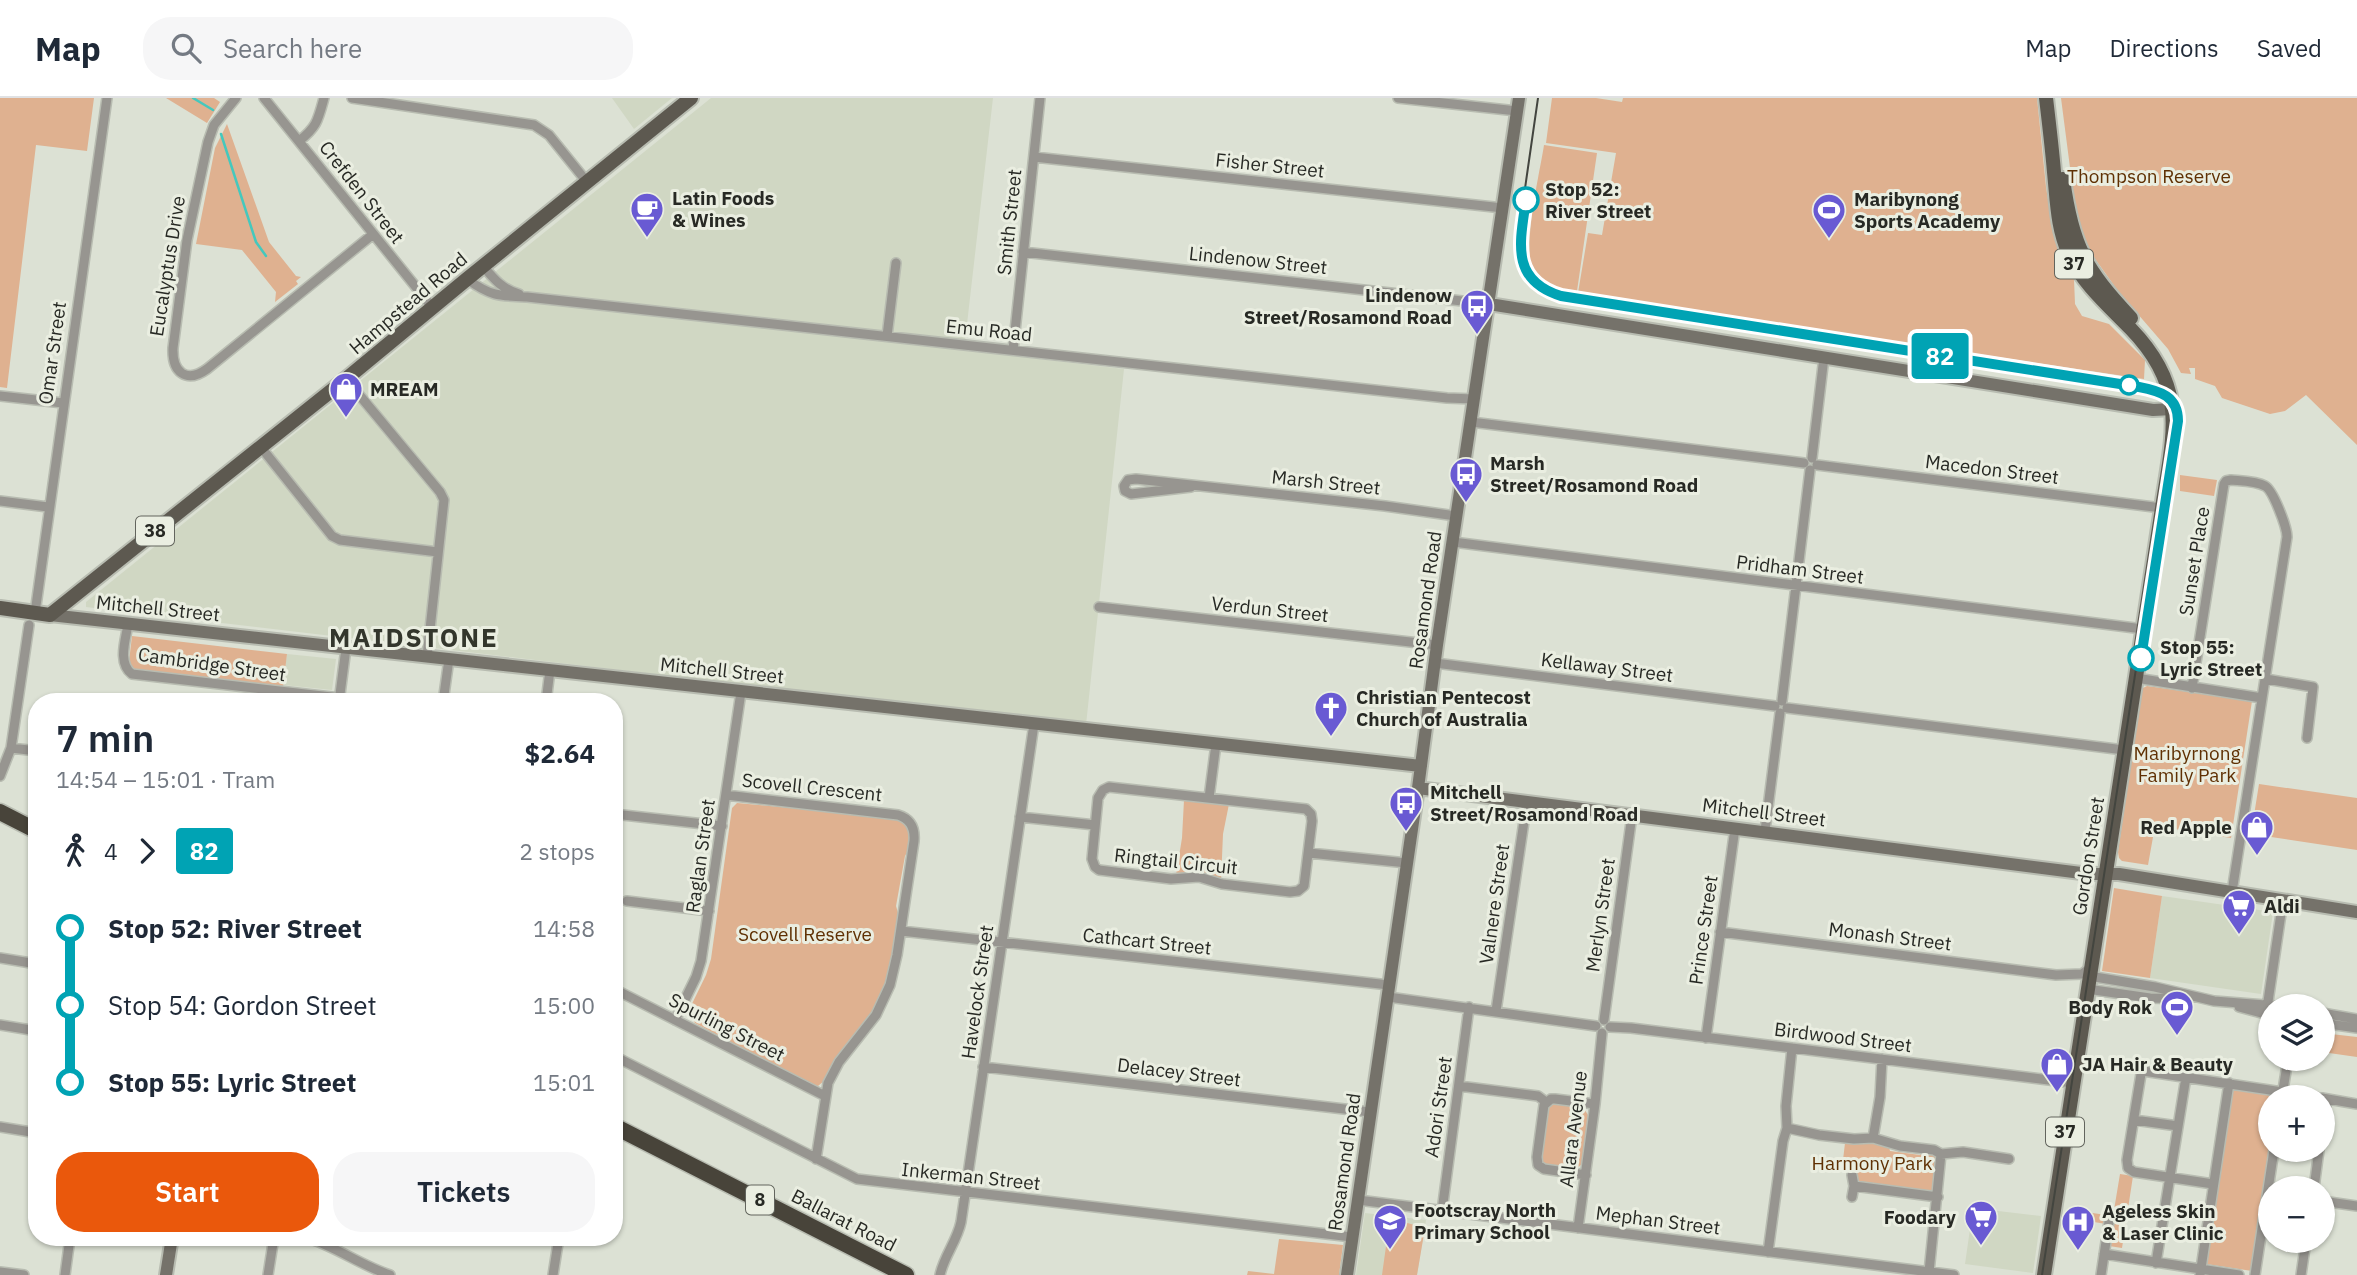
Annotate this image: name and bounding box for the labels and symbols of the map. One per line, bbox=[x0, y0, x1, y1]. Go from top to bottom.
street label: Crefden Street bbox=[314, 136, 410, 248]
street label: Fisher Street bbox=[1214, 147, 1326, 183]
park label: Thompson Reserve bbox=[2067, 164, 2231, 188]
street label: Smith Street bbox=[992, 168, 1026, 276]
place label: Stop 52: River Street bbox=[1545, 177, 1651, 223]
place label: Latin Foods & Wines bbox=[672, 186, 774, 232]
marker: Stop 52: River Street bbox=[1513, 187, 1539, 213]
place label: Maribynong Sports Academy bbox=[1854, 187, 2001, 233]
cafe icon: Latin Foods & Wines bbox=[628, 190, 666, 239]
sports icon: Maribynong Sports Academy bbox=[1810, 191, 1848, 240]
street label: Eucalyptus Drive bbox=[144, 194, 190, 338]
street label: Lindenow Street bbox=[1188, 241, 1328, 279]
street label: Hampstead Road bbox=[344, 247, 472, 359]
road number: 37 bbox=[2055, 250, 2093, 279]
place label: Lindenow Street/Rosamond Road bbox=[1244, 283, 1452, 329]
bus stop icon: Lindenow Street/Rosamond Road bbox=[1458, 287, 1496, 336]
street label: Omar Street bbox=[33, 300, 71, 406]
street label: Emu Road bbox=[945, 314, 1033, 346]
line badge: 82 bbox=[1909, 333, 1972, 379]
shop icon: MREAM bbox=[327, 370, 365, 419]
unlabelled marker bbox=[2119, 375, 2139, 395]
place label: MREAM bbox=[370, 377, 438, 401]
street label: Macedon Street bbox=[1924, 449, 2060, 489]
place label: Marsh Street/Rosamond Road bbox=[1490, 451, 1698, 497]
bus stop icon: Marsh Street/Rosamond Road bbox=[1447, 455, 1485, 504]
street label: Marsh Street bbox=[1270, 464, 1382, 500]
street label: Sunset Place bbox=[2174, 505, 2214, 617]
road number: 38 bbox=[136, 516, 174, 545]
street label: Rosamond Road bbox=[1403, 529, 1447, 671]
street label: Pridham Street bbox=[1735, 549, 1865, 589]
street label: Mitchell Street bbox=[95, 590, 221, 626]
street label: Verdun Street bbox=[1210, 591, 1330, 627]
district label: MAIDSTONE bbox=[329, 620, 499, 654]
place label: Stop 55: Lyric Street bbox=[2160, 635, 2262, 681]
street label: Cambridge Street bbox=[136, 642, 288, 686]
marker: Stop 55: Lyric Street bbox=[2128, 645, 2154, 671]
street label: Kellaway Street bbox=[1540, 647, 1674, 687]
street label: Mitchell Street bbox=[659, 652, 785, 688]
place label: Christian Pentecost Church of Australia bbox=[1356, 685, 1531, 731]
church icon: Christian Pentecost Church of Australia bbox=[1312, 689, 1350, 738]
park label: Maribyrnong Family Park bbox=[2134, 741, 2240, 787]
street label: Scovell Crescent bbox=[741, 768, 883, 806]
place label: Mitchell Street/Rosamond Road bbox=[1430, 780, 1638, 826]
bus stop icon: Mitchell Street/Rosamond Road bbox=[1387, 784, 1425, 833]
street label: Mitchell Street bbox=[1701, 793, 1827, 831]
street label: Gordon Street bbox=[2067, 795, 2109, 917]
street label: Raglan Street bbox=[680, 797, 720, 915]
shop icon: Red Apple bbox=[2238, 808, 2276, 857]
place label: Red Apple bbox=[2140, 815, 2232, 839]
street label: Valnere Street bbox=[1474, 842, 1514, 966]
street label: Ringtail Circuit bbox=[1113, 843, 1239, 879]
street label: Merlyn Street bbox=[1580, 857, 1620, 973]
street label: Prince Street bbox=[1683, 874, 1723, 986]
supermarket icon: Aldi bbox=[2220, 887, 2258, 936]
place label: Aldi bbox=[2264, 894, 2300, 918]
street label: Monash Street bbox=[1827, 917, 1953, 955]
park label: Scovell Reserve bbox=[738, 922, 872, 946]
street label: Cathcart Street bbox=[1081, 922, 1213, 960]
street label: Havelock Street bbox=[956, 923, 998, 1061]
street label: Spurling Street bbox=[665, 987, 789, 1067]
sports icon: Body Rok bbox=[2158, 988, 2196, 1037]
place label: Body Rok bbox=[2068, 995, 2152, 1019]
street label: Birdwood Street bbox=[1773, 1017, 1913, 1057]
shop icon: JA Hair & Beauty bbox=[2038, 1045, 2076, 1094]
place label: JA Hair & Beauty bbox=[2082, 1052, 2234, 1076]
street label: Delacey Street bbox=[1116, 1053, 1242, 1091]
street label: Adori Street bbox=[1419, 1055, 1457, 1159]
street label: Allara Avenue bbox=[1554, 1069, 1592, 1189]
street label: Rosamond Road bbox=[1322, 1091, 1366, 1233]
road number: 37 bbox=[2046, 1118, 2084, 1147]
park label: Harmony Park bbox=[1812, 1151, 1932, 1175]
street label: Inkerman Street bbox=[900, 1157, 1042, 1195]
street label: Ballarat Road bbox=[787, 1183, 901, 1257]
road number: 8 bbox=[746, 1185, 774, 1214]
place label: Footscray North Primary School bbox=[1414, 1198, 1556, 1244]
supermarket icon: Foodary bbox=[1962, 1198, 2000, 1247]
place label: Ageless Skin & Laser Clinic bbox=[2102, 1199, 2224, 1245]
street label: Mephan Street bbox=[1594, 1200, 1722, 1240]
school or university icon: Footscray North Primary School bbox=[1371, 1202, 1409, 1251]
hospital icon: Ageless Skin & Laser Clinic bbox=[2059, 1203, 2097, 1252]
place label: Foodary bbox=[1884, 1205, 1957, 1229]

